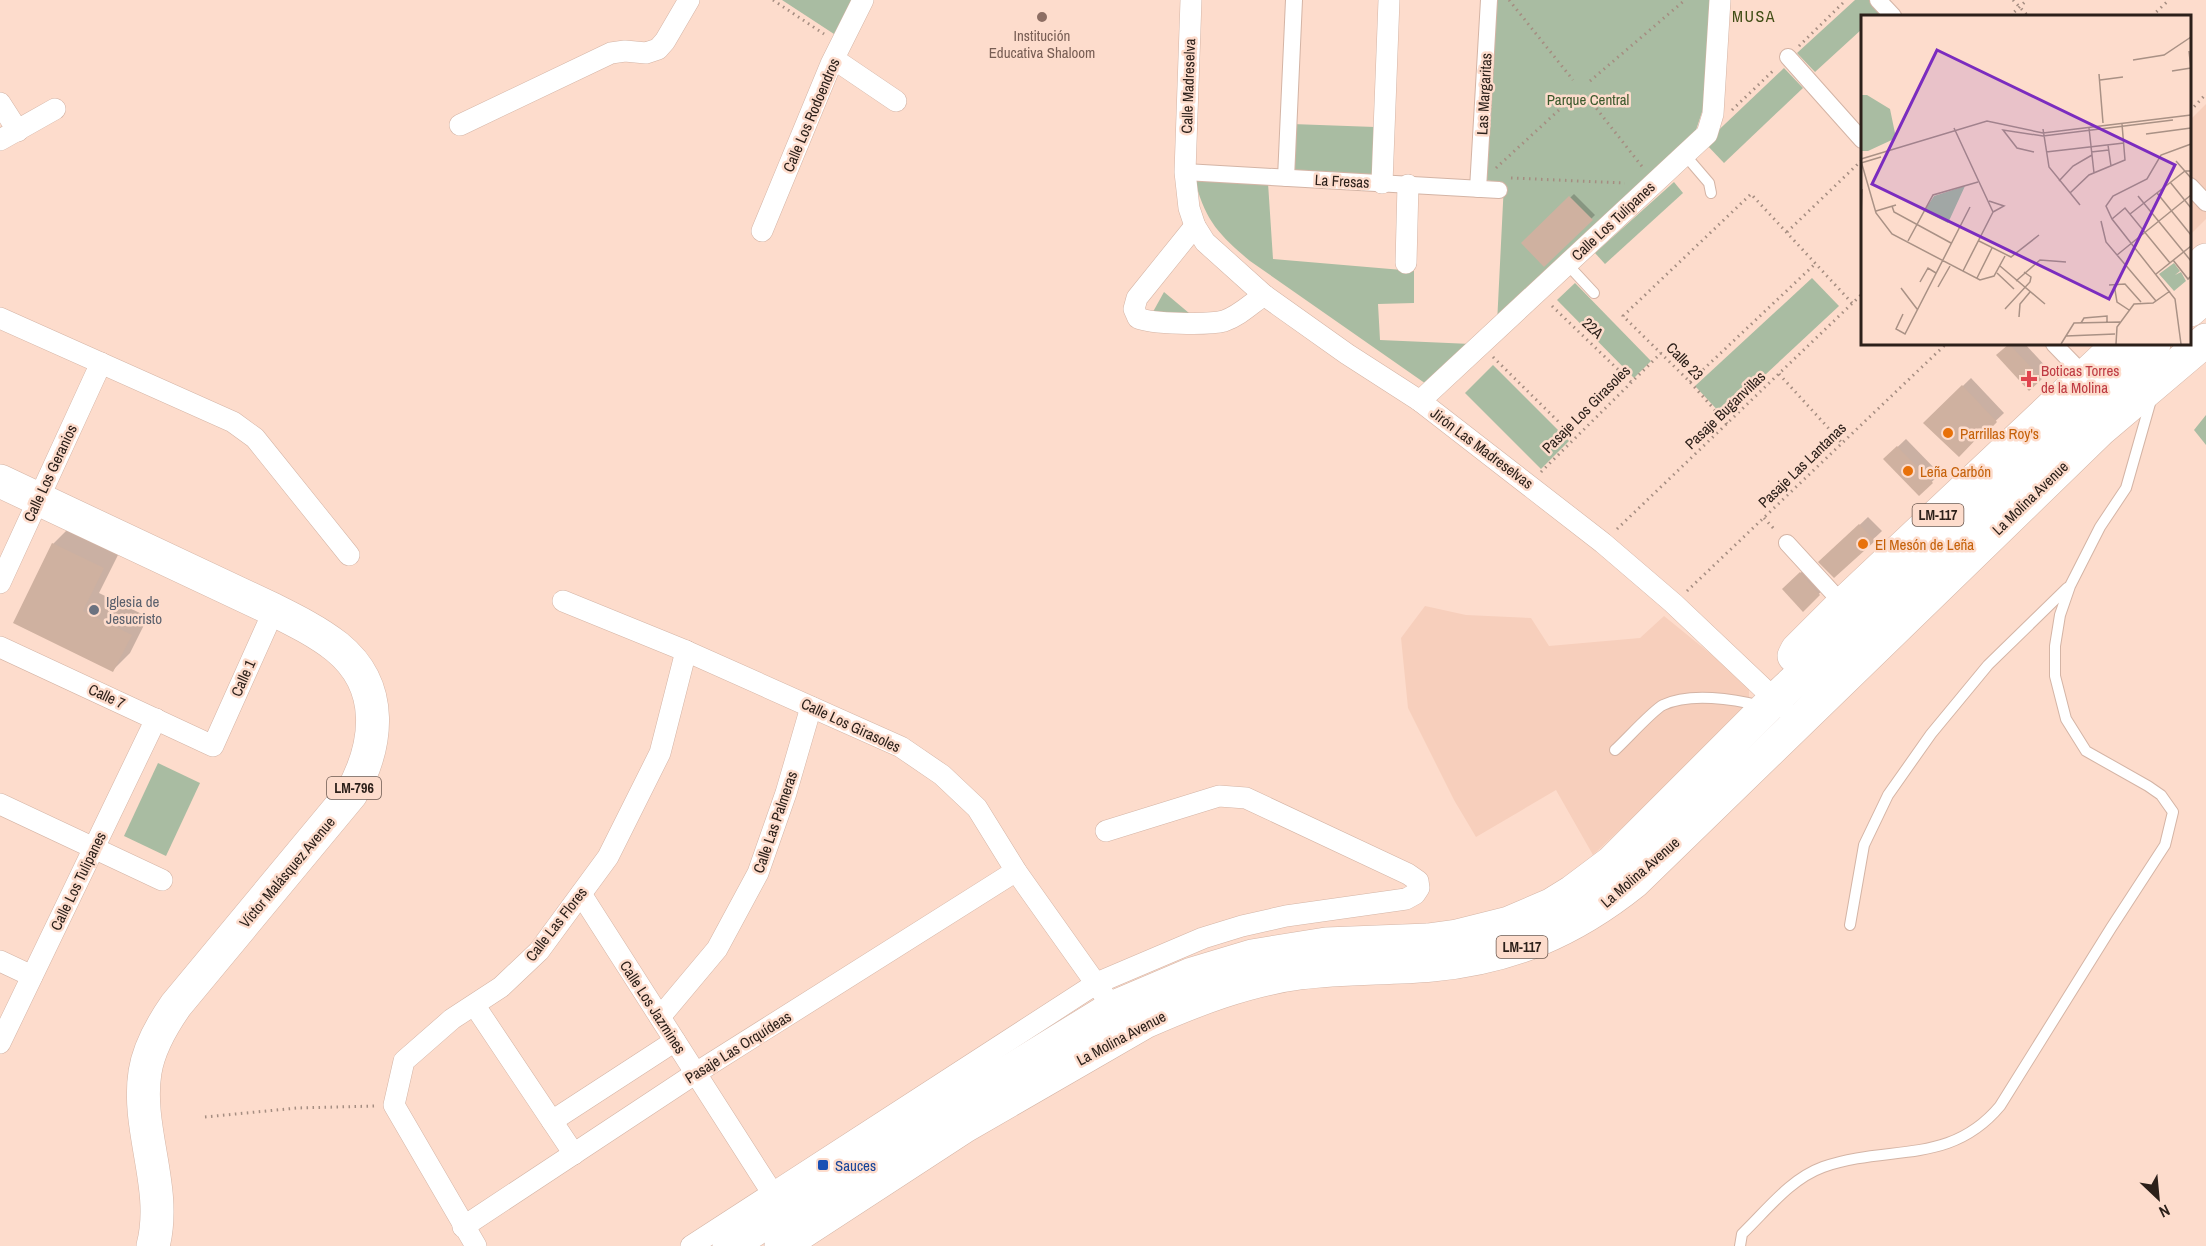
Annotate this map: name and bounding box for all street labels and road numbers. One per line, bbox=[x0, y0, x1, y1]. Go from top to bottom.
street label: Calle Madreselva bbox=[1176, 38, 1200, 134]
street label: Las Margaritas bbox=[1471, 52, 1497, 136]
street label: Calle Los Rodoendros bbox=[778, 55, 844, 175]
street label: La Fresas bbox=[1314, 169, 1370, 193]
street label: Calle Los Tulipanes bbox=[1567, 177, 1659, 265]
street label: 22A bbox=[1578, 313, 1609, 344]
street label: Calle 23 bbox=[1662, 337, 1708, 385]
street label: Pasaje Los Girasoles bbox=[1537, 360, 1635, 458]
street label: Pasaje Buganvillas bbox=[1680, 366, 1770, 454]
street label: Jirón Las Madreselvas bbox=[1426, 402, 1538, 494]
street label: Pasaje Las Lantanas bbox=[1753, 418, 1851, 512]
street label: Calle Los Geranios bbox=[18, 421, 82, 525]
street label: La Molina Avenue bbox=[1987, 456, 2073, 540]
road number: LM-117 bbox=[1912, 504, 1964, 526]
street label: Calle 1 bbox=[226, 656, 260, 700]
street label: Calle 7 bbox=[85, 678, 129, 714]
street label: Calle Los Girasoles bbox=[798, 693, 904, 757]
street label: Calle Las Palmeras bbox=[748, 768, 802, 876]
road number: LM-796 bbox=[327, 777, 381, 799]
street label: Víctor Malásquez Avenue bbox=[234, 812, 340, 932]
street label: Calle Los Tulipanes bbox=[45, 828, 111, 934]
street label: La Molina Avenue bbox=[1596, 832, 1684, 912]
street label: Calle Las Flores bbox=[520, 883, 592, 965]
road number: LM-117 bbox=[1496, 936, 1547, 958]
street label: Calle Los Jazmines bbox=[615, 956, 691, 1058]
street label: Pasaje Las Orquídeas bbox=[681, 1006, 795, 1088]
street label: La Molina Avenue bbox=[1073, 1006, 1169, 1070]

